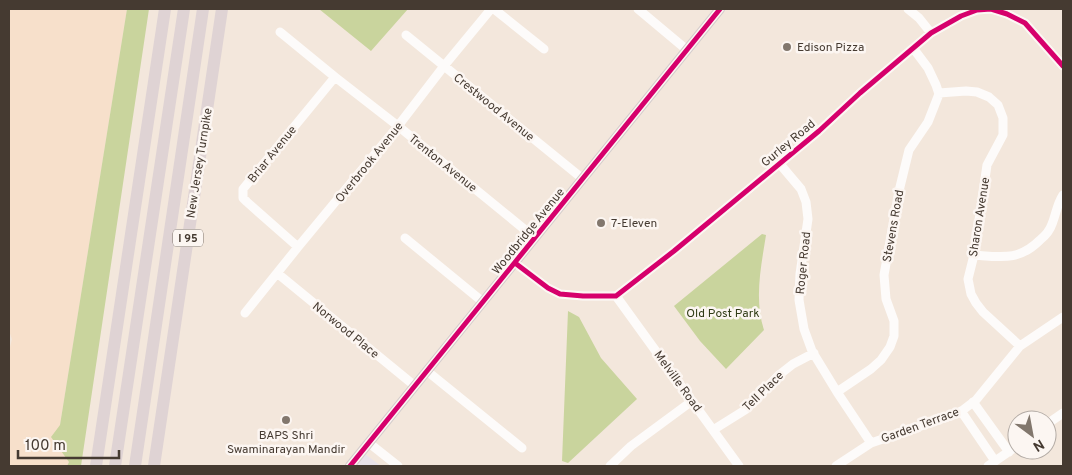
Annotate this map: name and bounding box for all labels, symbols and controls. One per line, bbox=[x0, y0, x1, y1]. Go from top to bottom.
place label: Edison Pizza bbox=[797, 40, 864, 56]
marker: Edison Pizza bbox=[781, 41, 793, 53]
street label: Crestwood Avenue bbox=[450, 70, 537, 145]
street label: New Jersey Turnpike bbox=[183, 107, 217, 219]
street label: Gurley Road bbox=[758, 116, 819, 171]
street label: Overbrook Avenue bbox=[332, 119, 407, 206]
street label: Briar Avenue bbox=[245, 123, 301, 187]
street label: Trenton Avenue bbox=[405, 131, 480, 196]
street label: Sharon Avenue bbox=[966, 176, 994, 258]
street label: Woodbridge Avenue bbox=[489, 185, 569, 278]
street label: Stevens Road bbox=[880, 189, 908, 264]
place label: 7-Eleven bbox=[611, 216, 657, 232]
marker: 7-Eleven bbox=[595, 217, 607, 229]
road number: I 95 bbox=[173, 230, 203, 247]
street label: Roger Road bbox=[793, 231, 815, 295]
street label: Norwood Place bbox=[309, 299, 382, 363]
park label: Old Post Park bbox=[686, 306, 760, 322]
street label: Melville Road bbox=[650, 348, 705, 415]
street label: Tell Place bbox=[740, 368, 788, 415]
street label: Garden Terrace bbox=[879, 404, 962, 447]
north arrow bbox=[1007, 410, 1057, 460]
marker: BAPS Shri Swaminarayan Mandir bbox=[280, 414, 292, 426]
scale bar bbox=[18, 428, 119, 460]
place label: BAPS Shri Swaminarayan Mandir bbox=[227, 428, 345, 458]
text: N bbox=[1029, 435, 1047, 455]
text: 100 m bbox=[25, 437, 66, 456]

